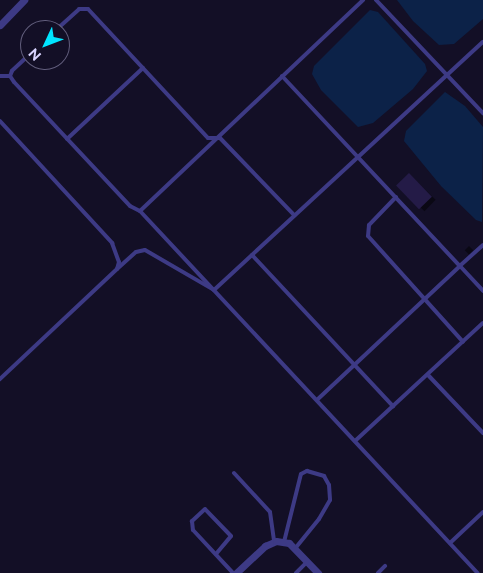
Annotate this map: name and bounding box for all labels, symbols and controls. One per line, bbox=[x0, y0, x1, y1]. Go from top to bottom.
north arrow bbox=[20, 20, 70, 70]
text: N bbox=[25, 45, 44, 64]

